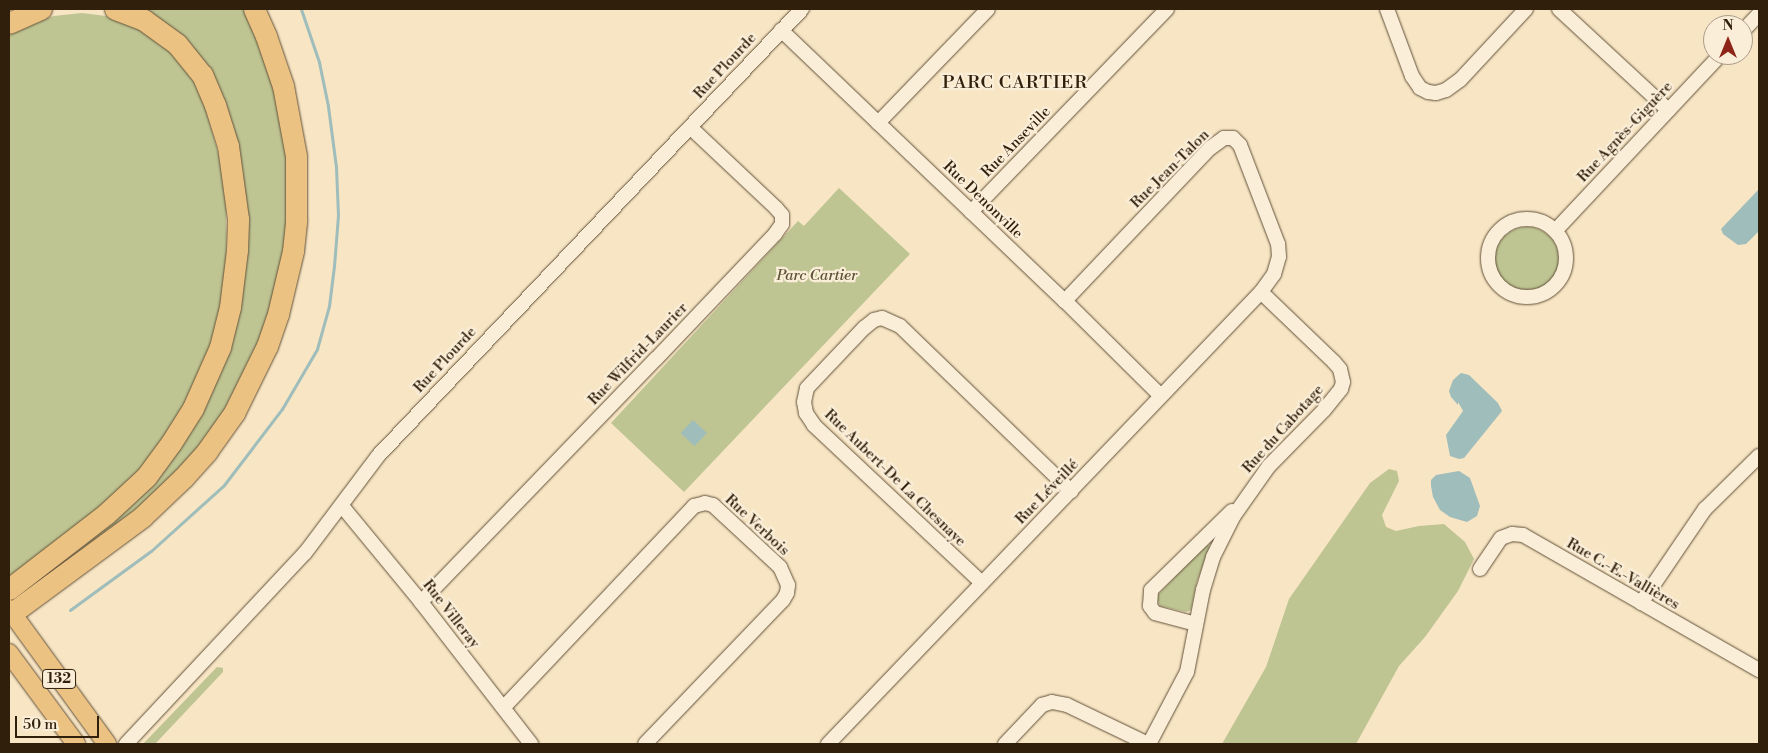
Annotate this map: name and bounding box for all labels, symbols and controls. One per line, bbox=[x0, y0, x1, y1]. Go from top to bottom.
north arrow bbox=[1703, 15, 1753, 65]
text: N bbox=[1722, 17, 1734, 35]
street label: Rue Plourde bbox=[690, 29, 760, 103]
district label: PARC CARTIER bbox=[941, 72, 1089, 94]
street label: Rue Agnès-Giguère bbox=[1574, 78, 1676, 186]
street label: Rue Anseville bbox=[978, 103, 1054, 181]
street label: Rue Jean-Talon bbox=[1127, 126, 1213, 212]
street label: Rue Denonville bbox=[939, 157, 1027, 243]
park label: Parc Cartier bbox=[777, 267, 857, 285]
street label: Rue Wilfrid-Laurier bbox=[584, 299, 692, 409]
street label: Rue Plourde bbox=[410, 323, 480, 397]
street label: Rue du Cabotage bbox=[1239, 381, 1327, 477]
street label: Rue Aubert-De La Chesnaye bbox=[820, 406, 970, 550]
street label: Rue Léveillé bbox=[1012, 456, 1082, 528]
street label: Rue Verbois bbox=[721, 491, 793, 559]
street label: Rue C.-E.-Vallières bbox=[1563, 534, 1683, 614]
street label: Rue Villeray bbox=[419, 576, 483, 652]
road number: 132 bbox=[42, 668, 76, 691]
scale bar bbox=[18, 706, 101, 738]
text: 50 m bbox=[23, 715, 57, 734]

